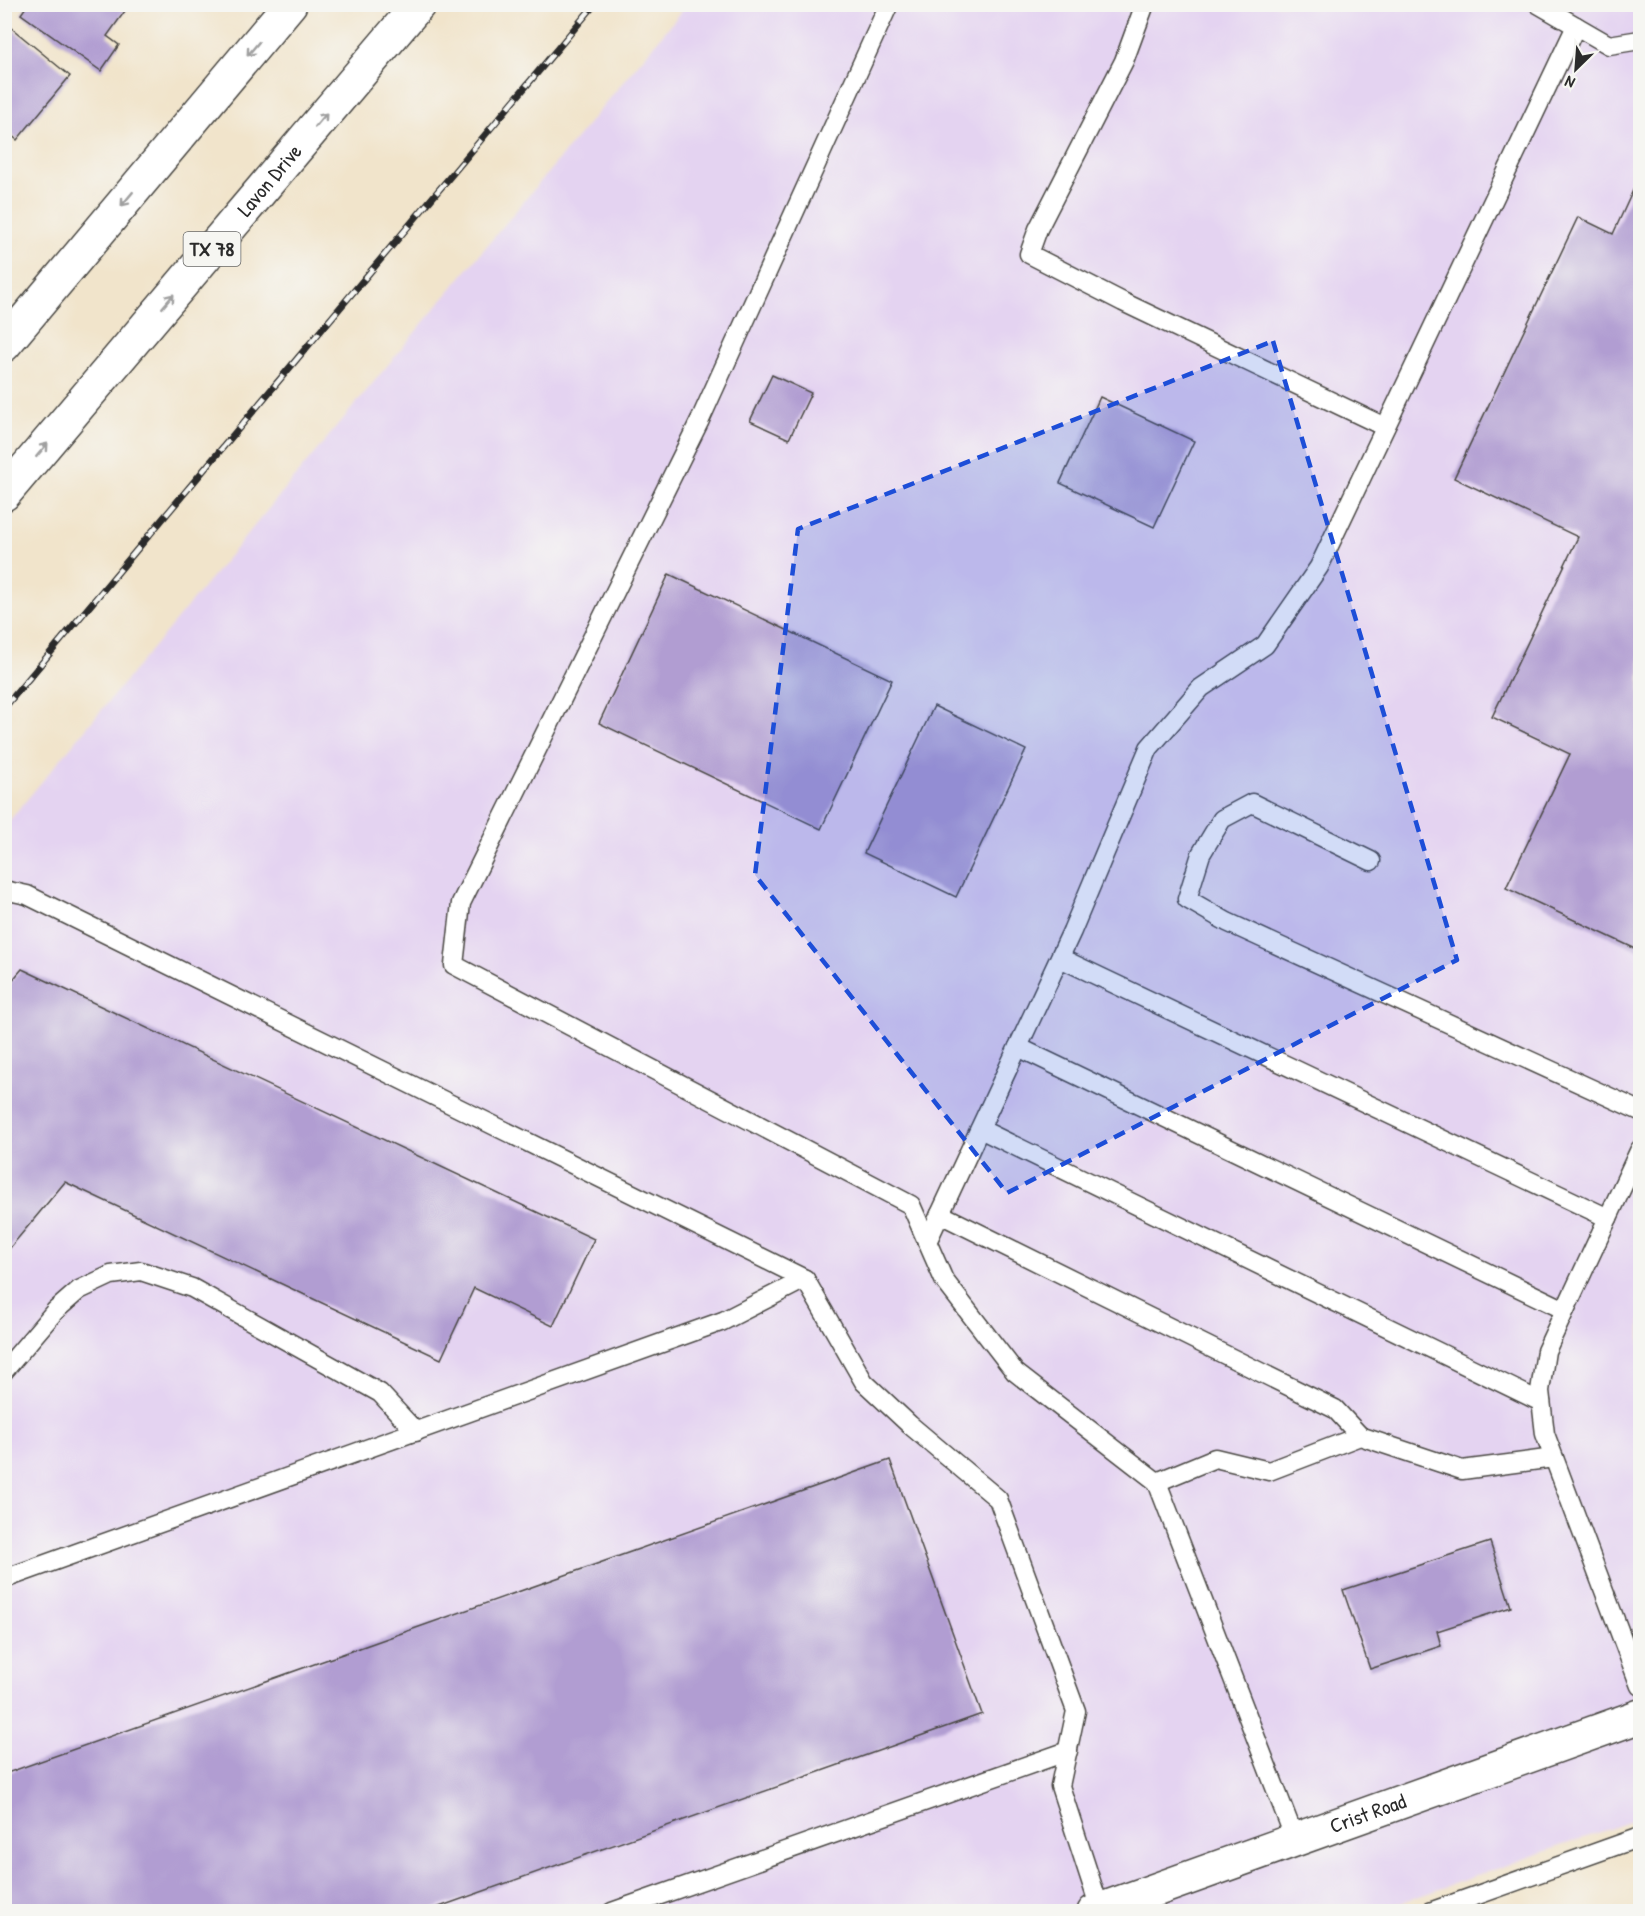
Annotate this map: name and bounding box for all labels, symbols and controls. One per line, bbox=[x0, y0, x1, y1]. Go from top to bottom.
north arrow bbox=[1546, 39, 1606, 99]
one-way arrow bbox=[246, 41, 259, 57]
text: N bbox=[1561, 71, 1578, 94]
one-way arrow bbox=[314, 113, 328, 128]
street label: Lavon Drive bbox=[230, 138, 308, 223]
one-way arrow bbox=[121, 191, 134, 207]
road number: TX 78 bbox=[184, 232, 240, 266]
one-way arrow bbox=[161, 294, 175, 309]
one-way arrow bbox=[35, 443, 49, 458]
street label: Crist Road bbox=[1326, 1786, 1410, 1840]

